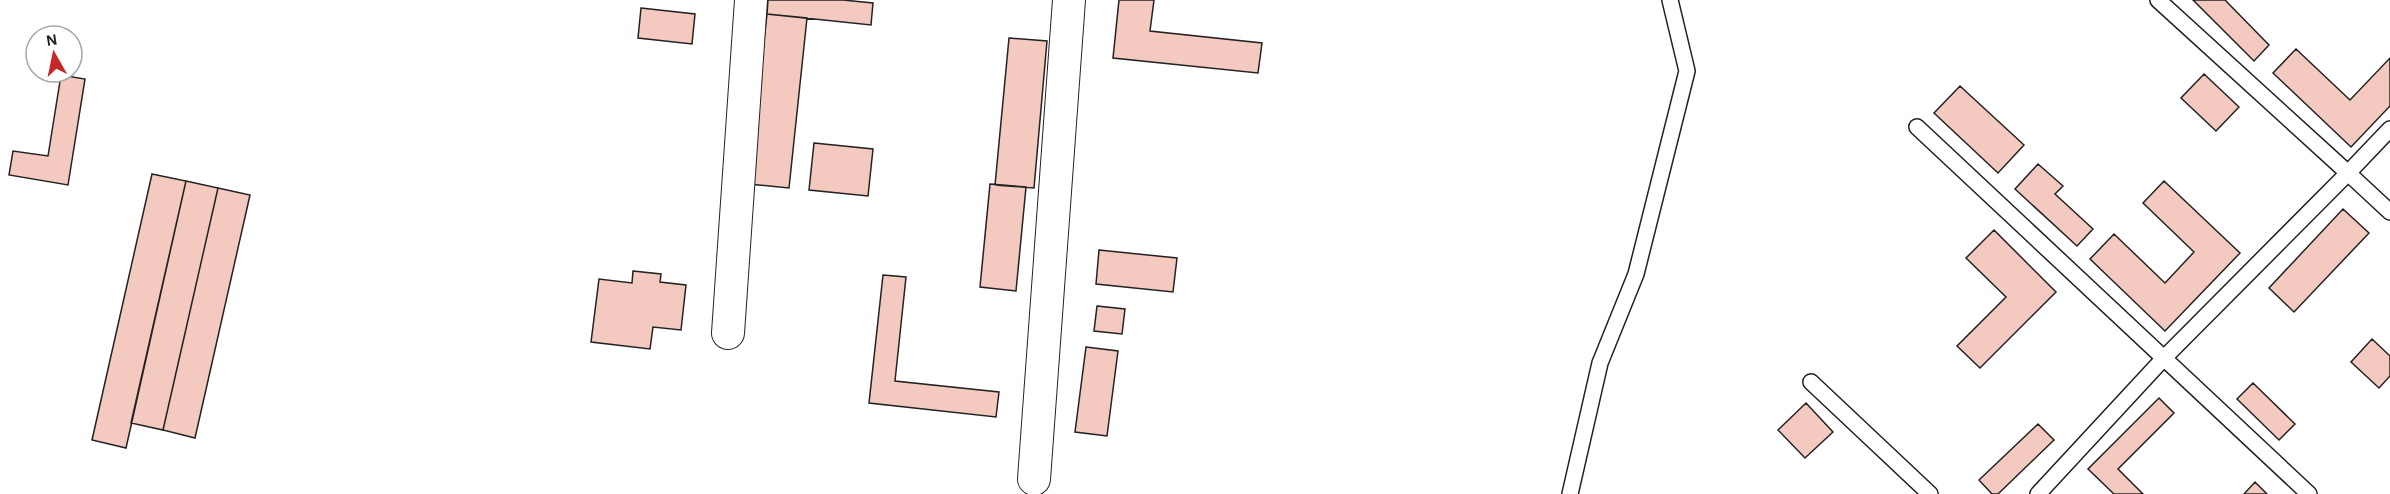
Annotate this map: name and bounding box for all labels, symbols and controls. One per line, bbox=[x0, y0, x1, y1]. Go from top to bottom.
north arrow bbox=[24, 24, 84, 84]
text: N bbox=[45, 31, 59, 49]

